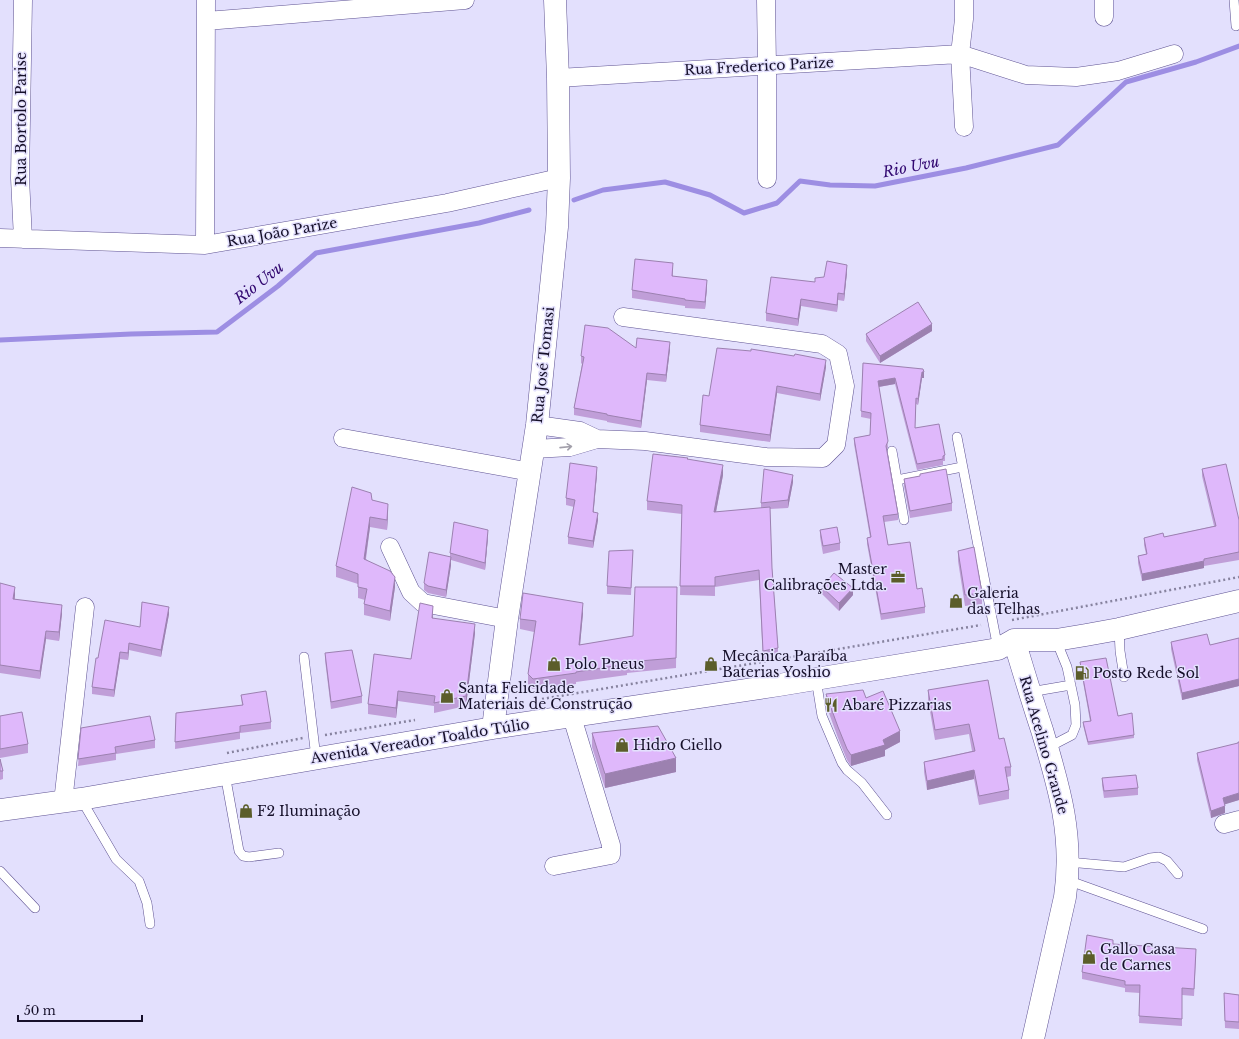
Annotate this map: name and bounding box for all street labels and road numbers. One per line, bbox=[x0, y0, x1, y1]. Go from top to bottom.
street label: Rua Bortolo Parise bbox=[12, 52, 30, 186]
street label: Rua Frederico Parize bbox=[684, 53, 834, 79]
street label: Rua João Parize bbox=[225, 213, 339, 251]
street label: Rua José Tomasi bbox=[528, 306, 558, 424]
street label: Rua Acelino Grande bbox=[1016, 674, 1072, 816]
street label: Avenida Vereador Toaldo Túlio bbox=[308, 715, 531, 767]

